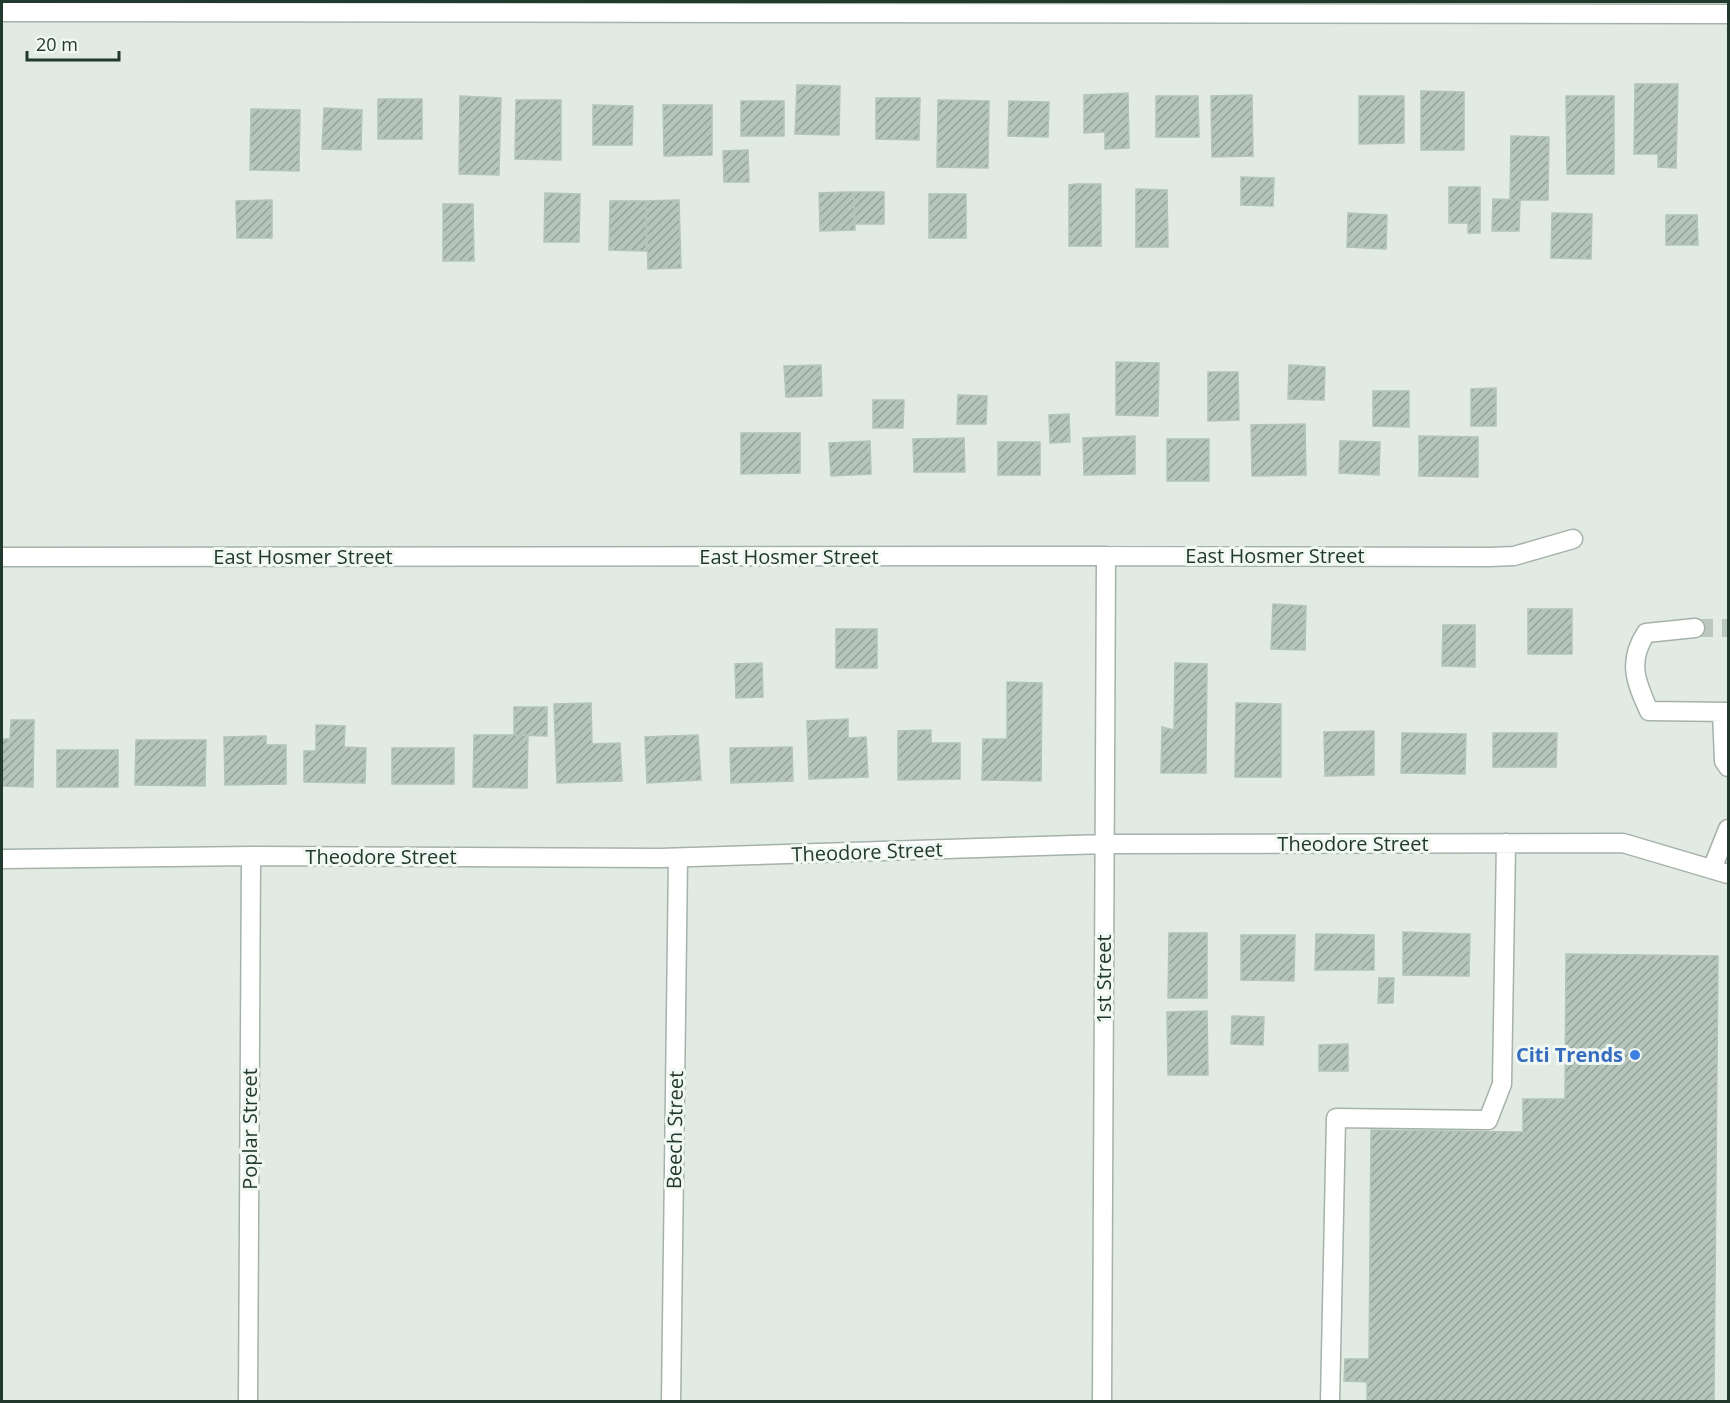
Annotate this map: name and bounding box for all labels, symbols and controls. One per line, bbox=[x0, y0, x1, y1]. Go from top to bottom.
scale bar bbox=[27, 24, 118, 62]
text: 20 m bbox=[36, 32, 78, 56]
street label: East Hosmer Street bbox=[1185, 542, 1365, 569]
street label: East Hosmer Street bbox=[213, 543, 393, 570]
street label: East Hosmer Street bbox=[699, 543, 879, 570]
street label: Theodore Street bbox=[1277, 830, 1429, 857]
street label: Theodore Street bbox=[791, 835, 943, 868]
street label: Theodore Street bbox=[305, 843, 457, 870]
street label: 1st Street bbox=[1090, 934, 1117, 1024]
place label: Citi Trends bbox=[1516, 1041, 1623, 1068]
marker: Citi Trends bbox=[1628, 1048, 1642, 1062]
street label: Poplar Street bbox=[236, 1068, 263, 1190]
street label: Beech Street bbox=[660, 1071, 689, 1189]

